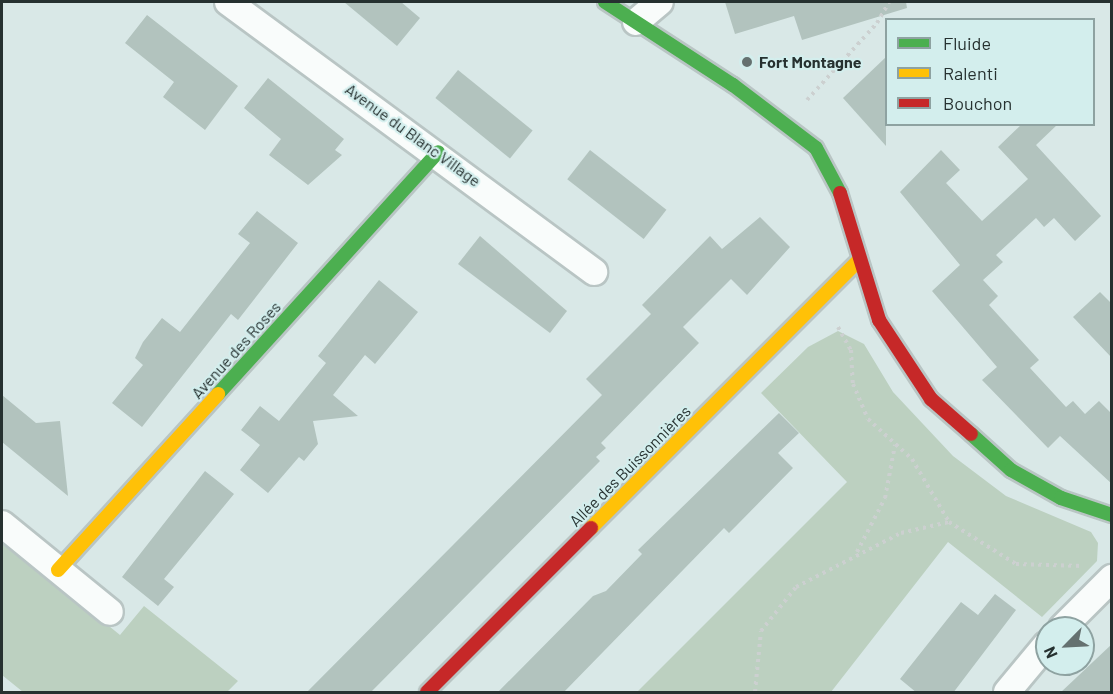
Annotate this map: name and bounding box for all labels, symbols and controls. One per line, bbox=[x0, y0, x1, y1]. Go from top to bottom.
legend bbox=[885, 18, 1095, 126]
text: Fluide bbox=[943, 32, 991, 54]
place label: Fort Montagne bbox=[759, 52, 861, 72]
marker: Fort Montagne bbox=[740, 55, 754, 69]
text: Ralenti bbox=[943, 62, 998, 84]
street label: Avenue du Blanc Village bbox=[342, 79, 484, 191]
text: Bouchon bbox=[943, 92, 1012, 114]
street label: Avenue des Roses bbox=[187, 297, 285, 403]
street label: Allée des Buissonnières bbox=[565, 401, 695, 531]
north arrow bbox=[1035, 616, 1095, 676]
text: N bbox=[1039, 644, 1061, 661]

